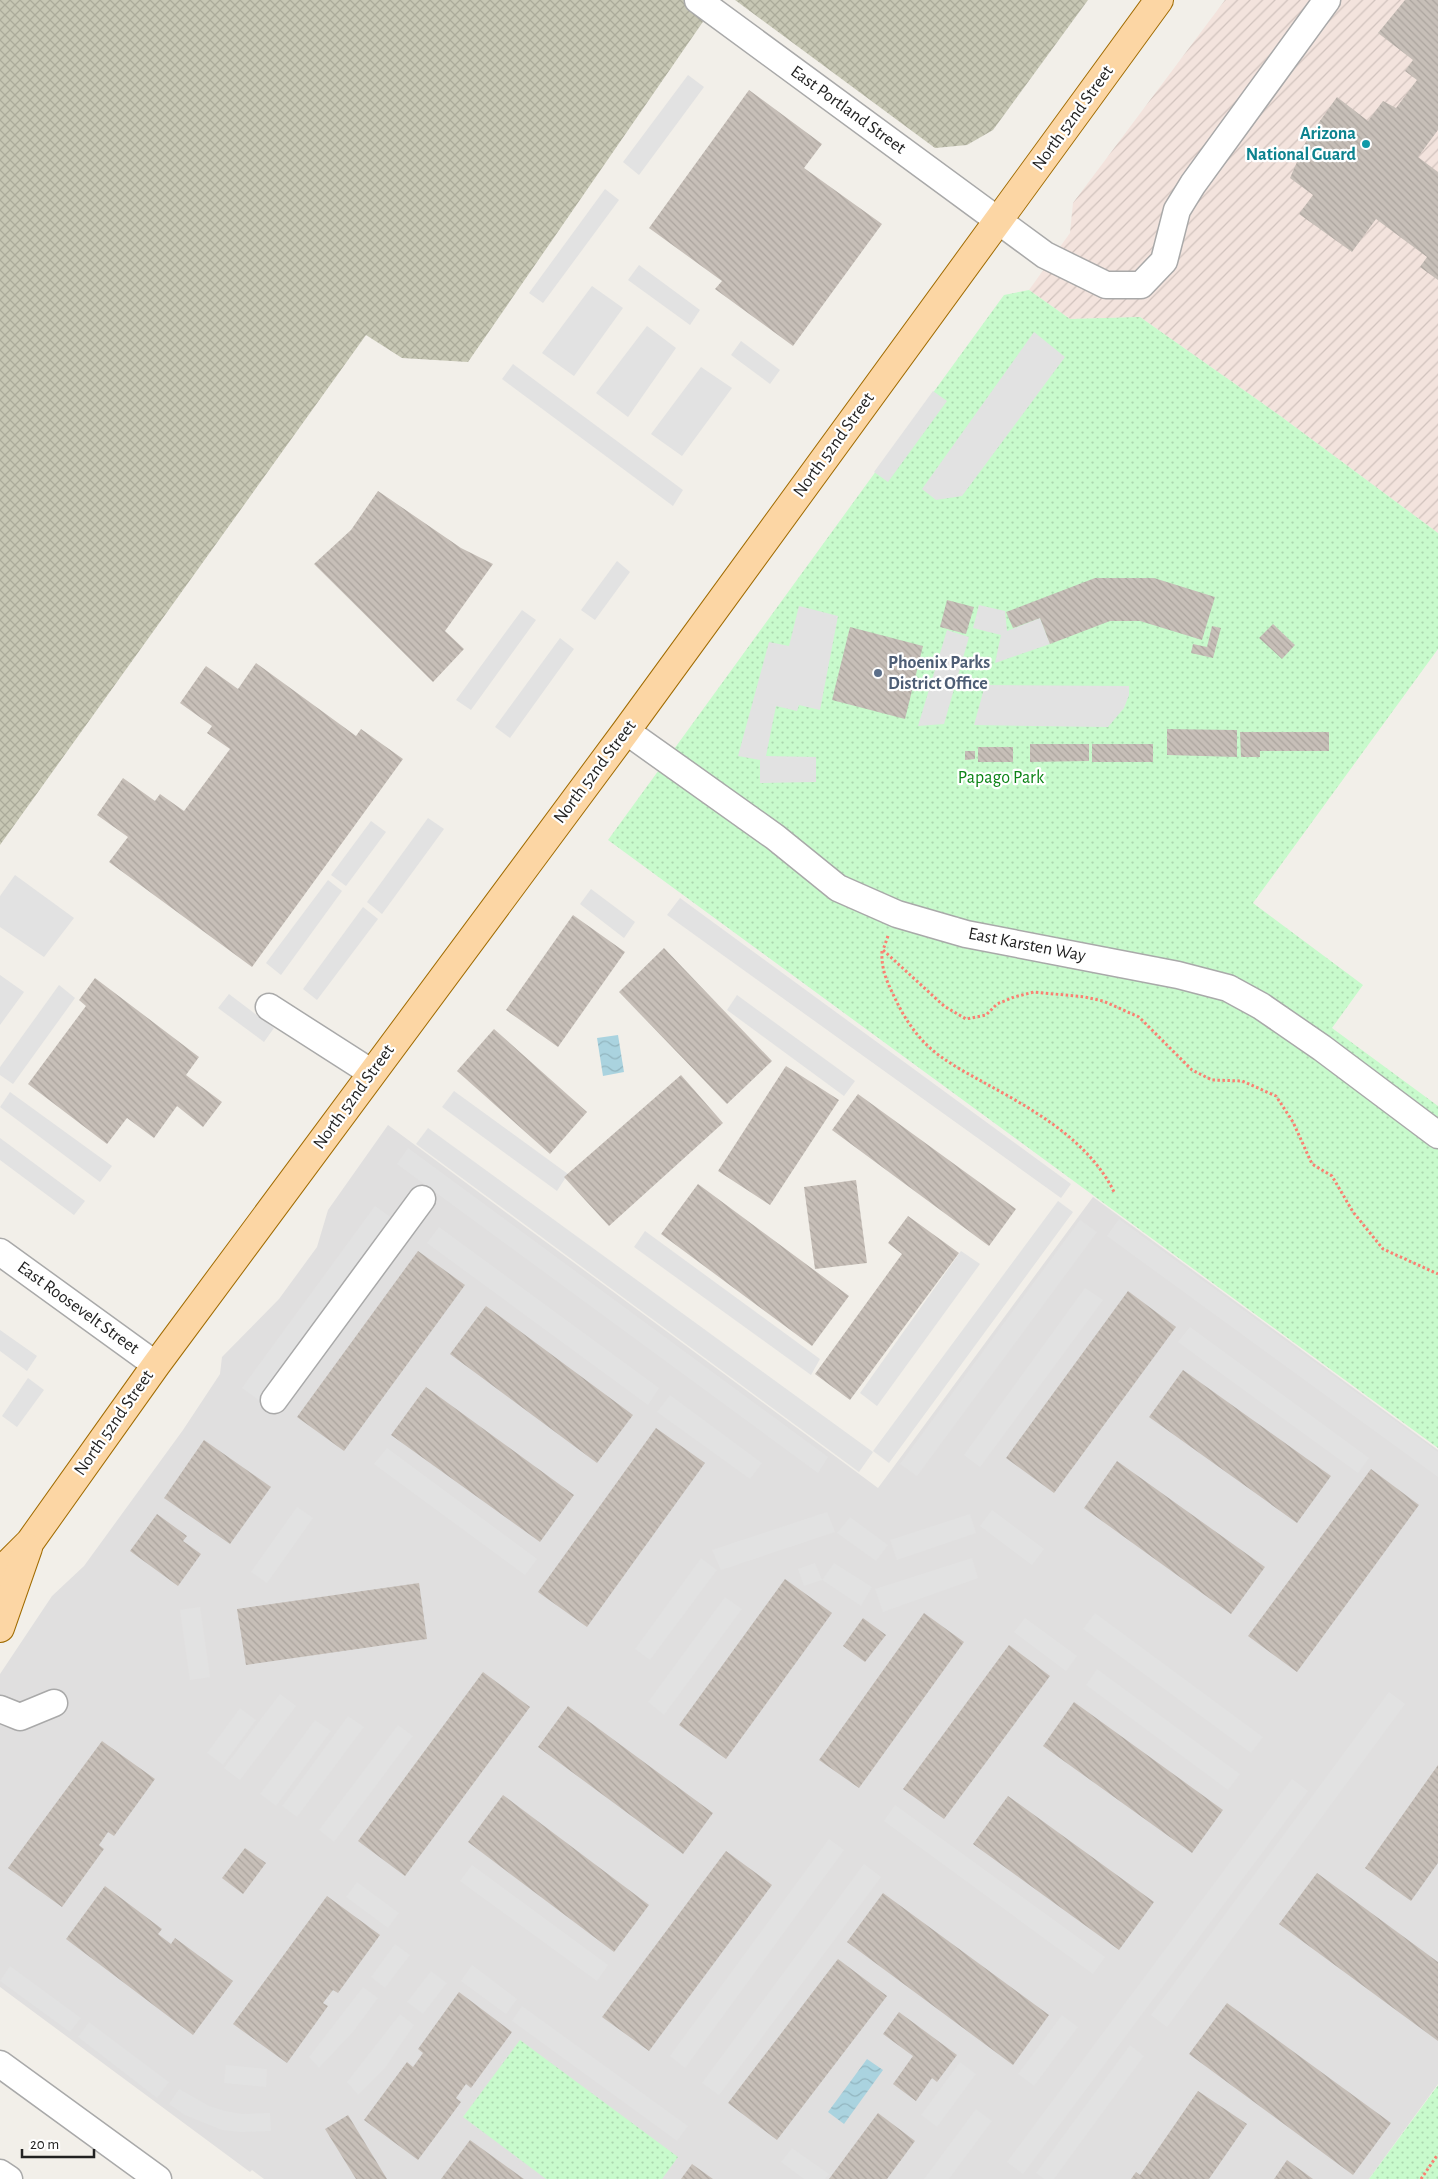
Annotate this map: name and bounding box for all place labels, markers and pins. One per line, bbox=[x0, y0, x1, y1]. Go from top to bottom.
place label: Arizona National Guard bbox=[1246, 125, 1357, 164]
marker: Arizona National Guard bbox=[1360, 138, 1372, 150]
place label: Phoenix Parks District Office bbox=[888, 654, 990, 693]
marker: Phoenix Parks District Office bbox=[872, 667, 884, 679]

